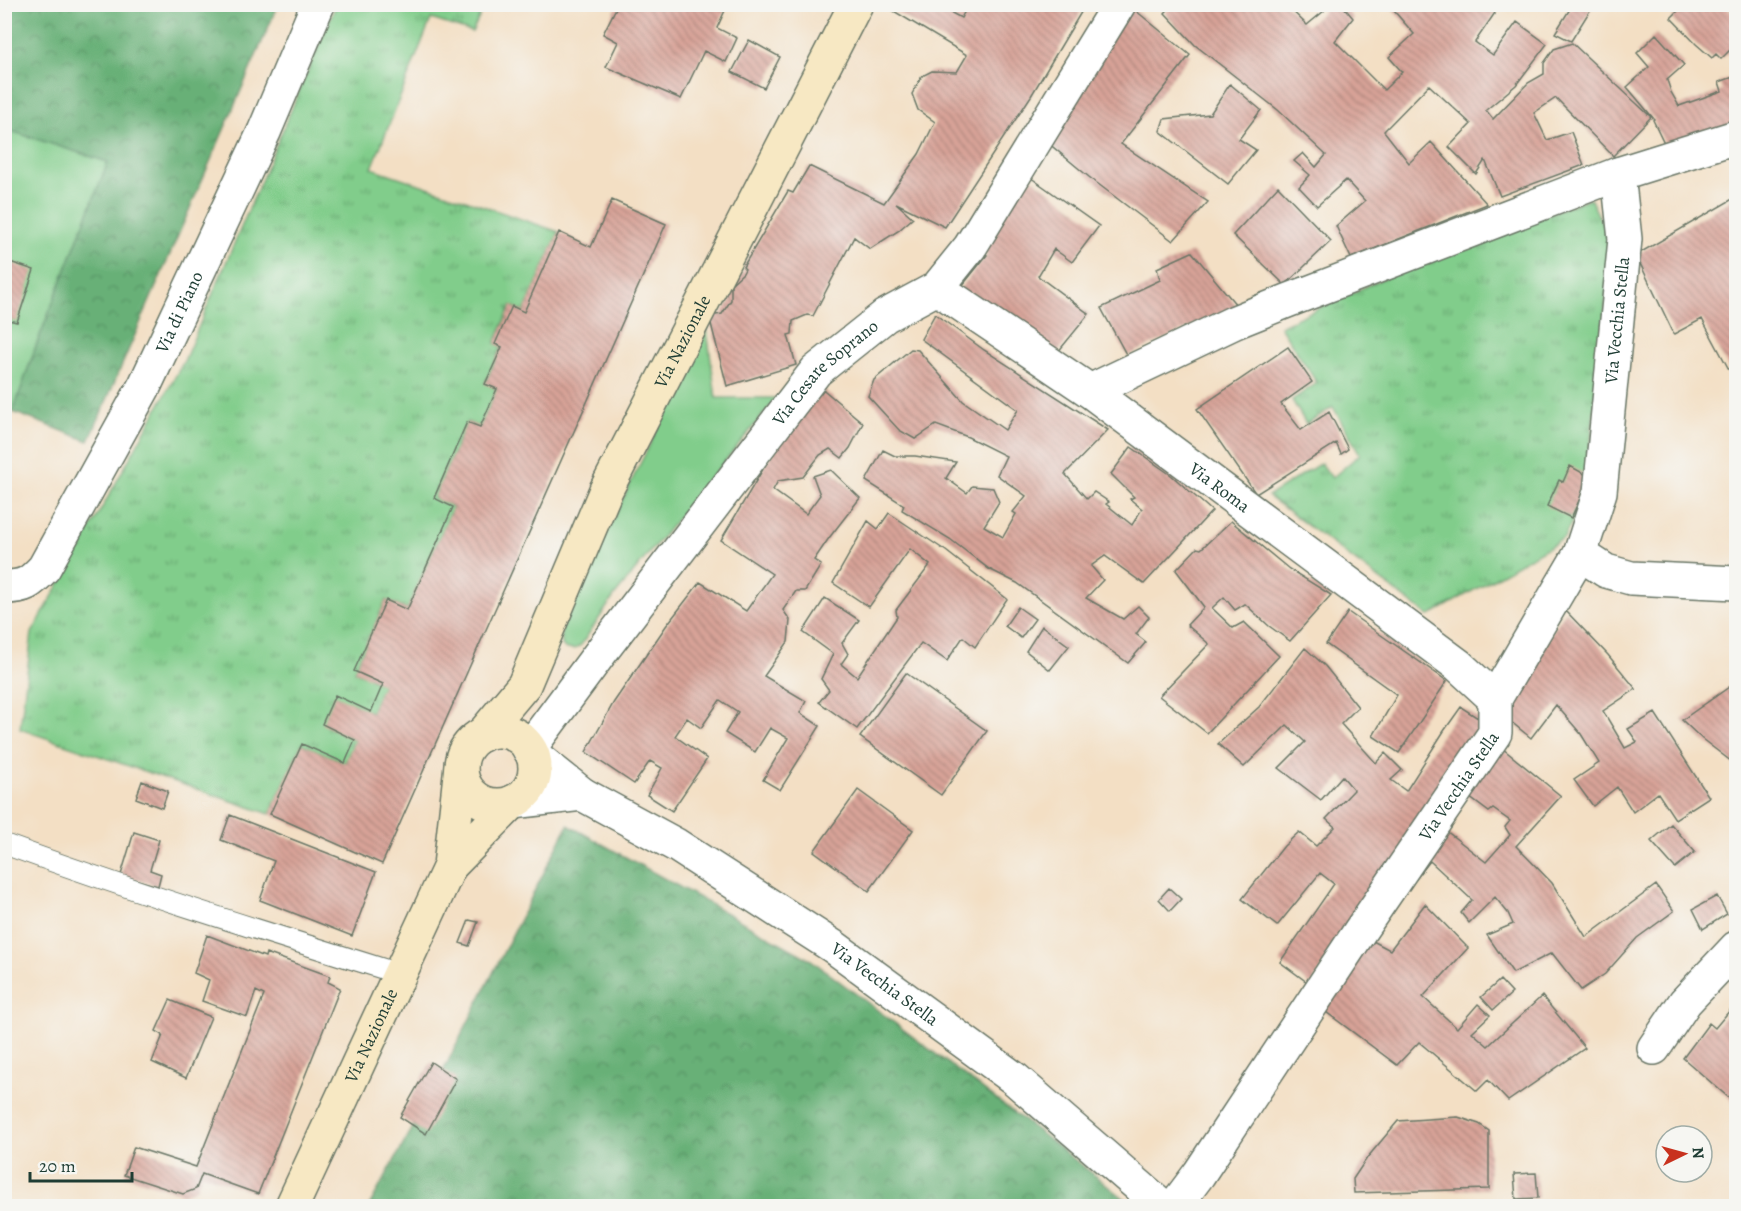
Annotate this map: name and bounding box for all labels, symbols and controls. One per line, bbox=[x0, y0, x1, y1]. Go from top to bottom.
street label: Via Vecchia Stella bbox=[1599, 255, 1635, 386]
street label: Via di Piano bbox=[149, 267, 209, 358]
street label: Via Nazionale bbox=[648, 291, 716, 393]
street label: Via Cesare Soprano bbox=[766, 314, 883, 431]
street label: Via Roma bbox=[1183, 456, 1255, 518]
street label: Via Vecchia Stella bbox=[1412, 726, 1505, 846]
street label: Via Vecchia Stella bbox=[825, 936, 944, 1032]
street label: Via Nazionale bbox=[339, 984, 403, 1087]
north arrow bbox=[1654, 1124, 1714, 1184]
scale bar bbox=[30, 1145, 132, 1183]
text: N bbox=[1686, 1146, 1709, 1160]
text: 20 m bbox=[39, 1154, 76, 1178]

